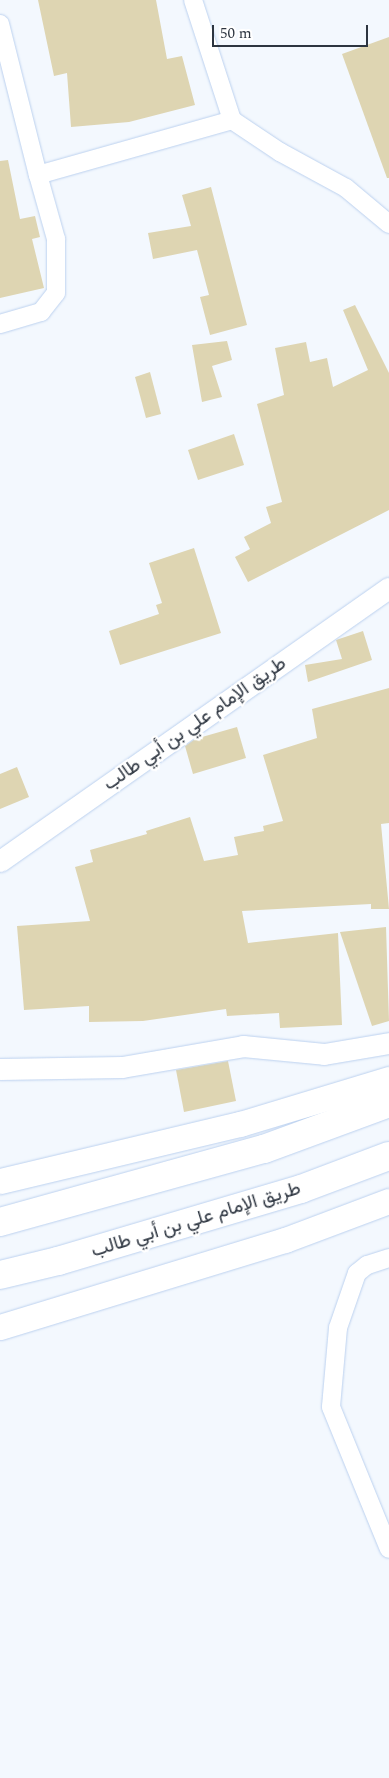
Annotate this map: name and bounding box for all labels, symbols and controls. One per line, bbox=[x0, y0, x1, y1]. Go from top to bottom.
scale bar bbox=[214, 15, 370, 47]
text: 50 m bbox=[220, 22, 252, 45]
street label: طريق الإمام علي بن أبي طالب bbox=[99, 652, 291, 796]
street label: طريق الإمام علي بن أبي طالب bbox=[89, 1177, 303, 1263]

